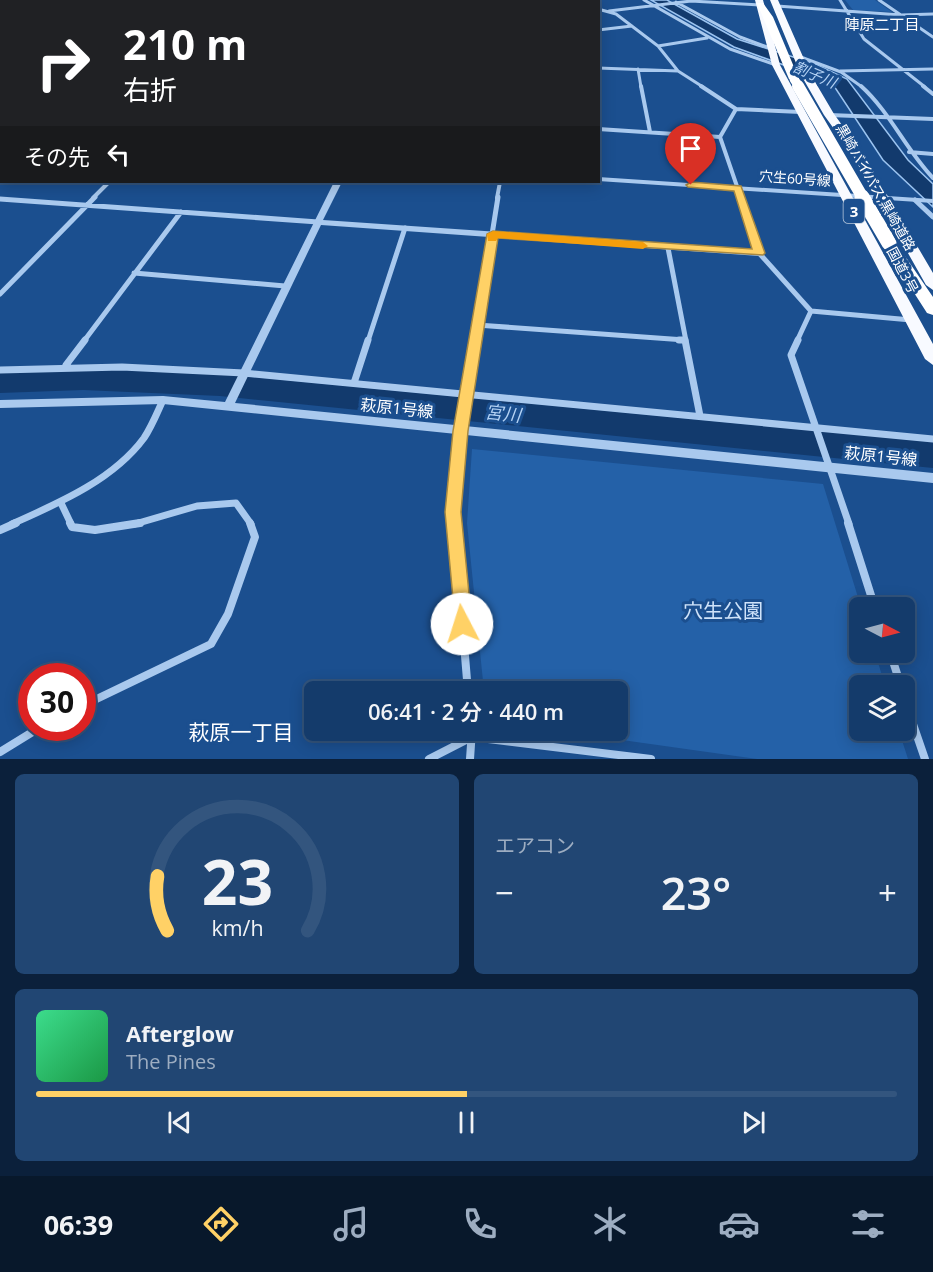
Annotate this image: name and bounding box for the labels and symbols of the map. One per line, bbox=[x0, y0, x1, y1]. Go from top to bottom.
district label: 陣原二丁目 bbox=[844, 14, 920, 34]
water label: 割子川 bbox=[790, 56, 841, 93]
street label: 黒崎バイパス;黒崎道路 bbox=[832, 120, 920, 254]
pin bbox=[665, 123, 716, 185]
street label: 穴生60号線 bbox=[758, 166, 832, 190]
road number: 3 bbox=[844, 199, 864, 223]
street label: 国道3号 bbox=[883, 243, 923, 297]
street label: 萩原1号線 bbox=[359, 393, 435, 423]
water label: 宮川 bbox=[484, 399, 524, 427]
street label: 萩原1号線 bbox=[843, 441, 919, 471]
position arrow bbox=[430, 592, 494, 656]
park label: 穴生公園 bbox=[683, 597, 763, 624]
north arrow bbox=[849, 597, 915, 663]
speed limit sign: 30 bbox=[18, 663, 96, 741]
district label: 萩原一丁目 bbox=[189, 718, 294, 746]

